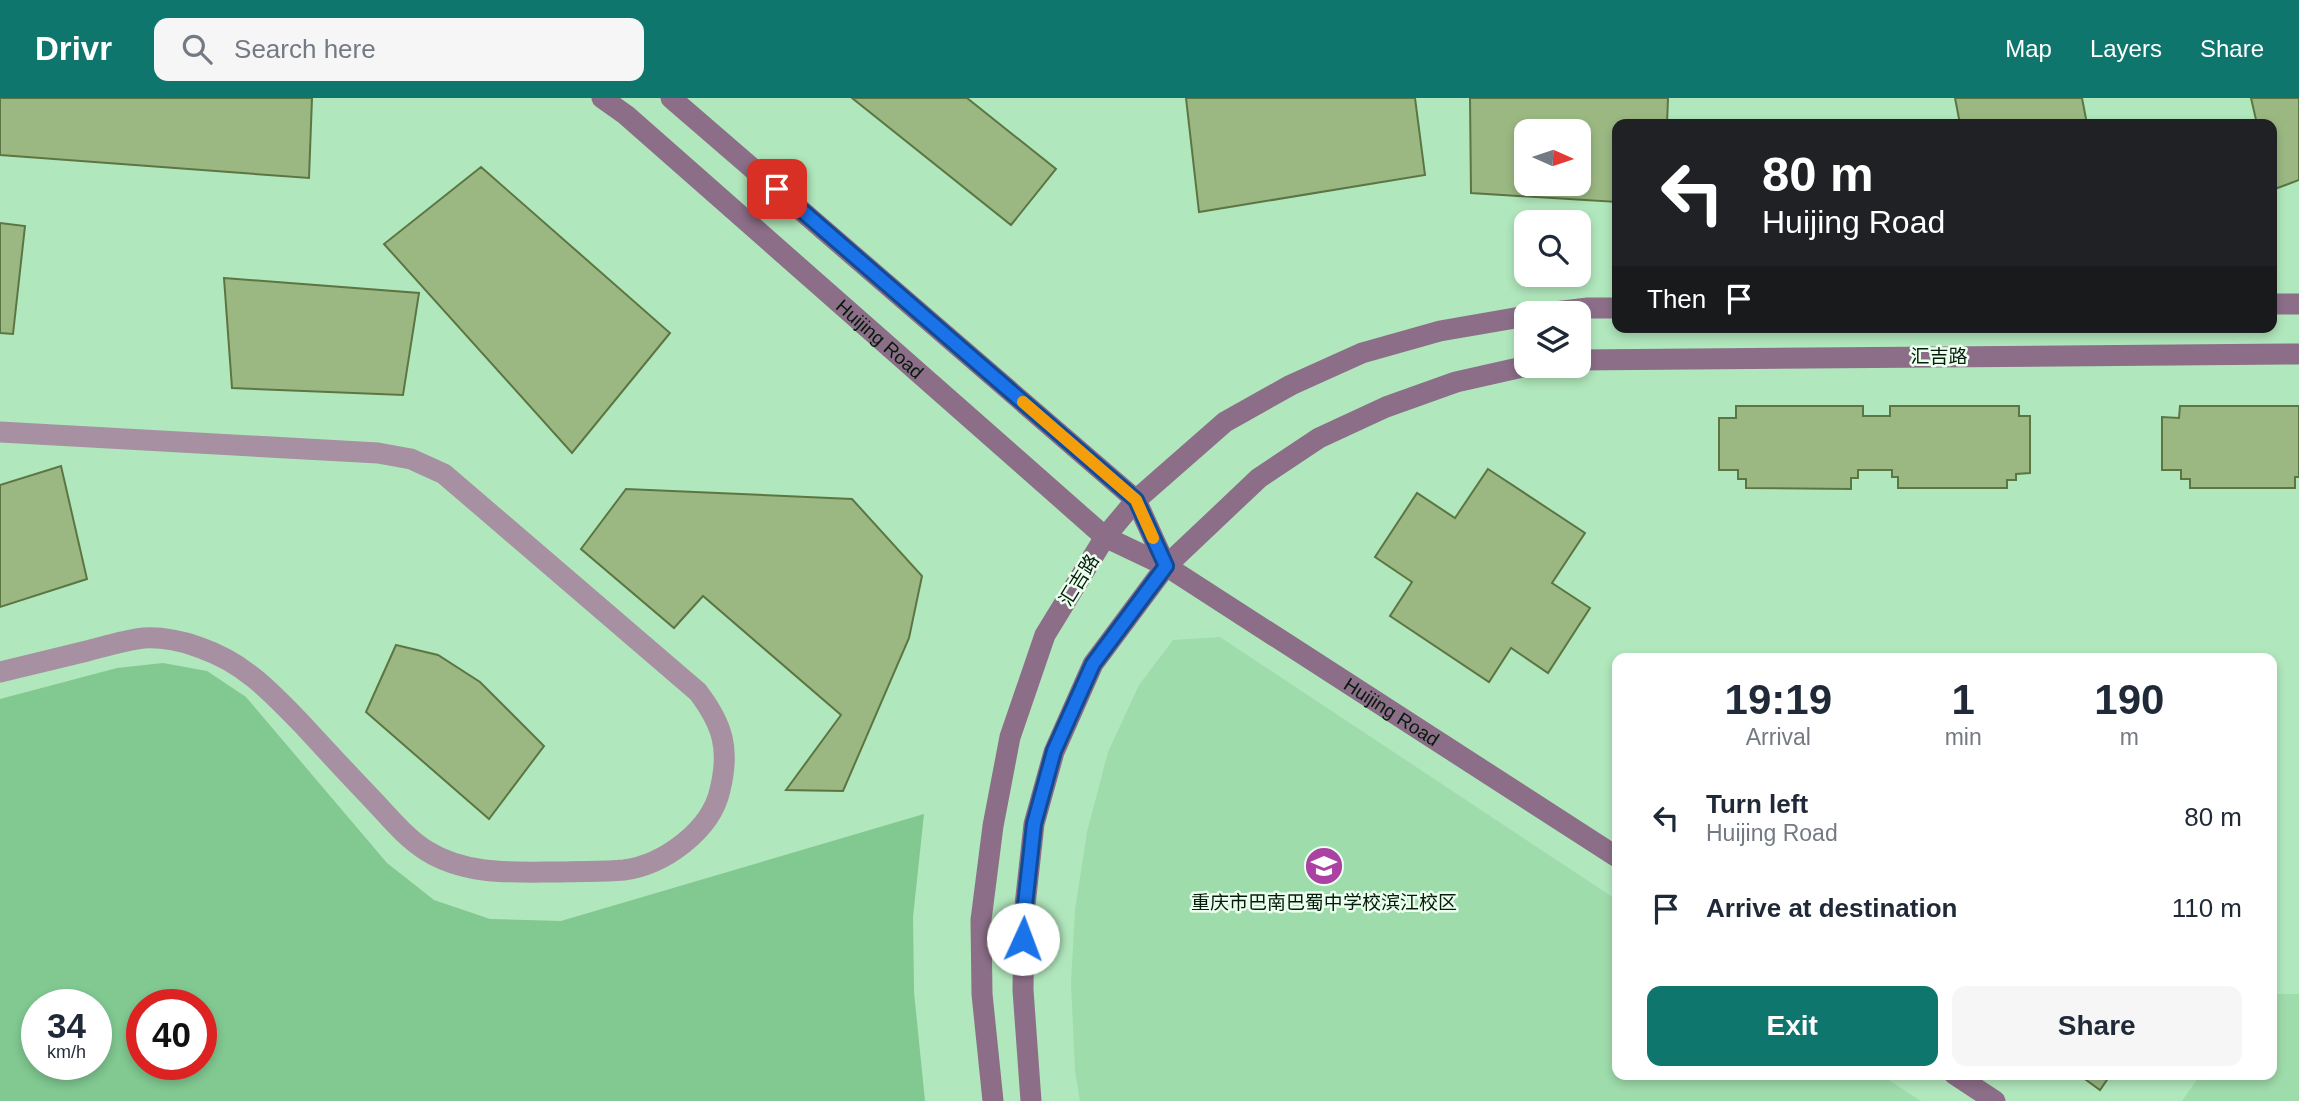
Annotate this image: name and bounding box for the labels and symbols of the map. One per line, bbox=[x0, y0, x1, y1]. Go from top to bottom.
north arrow bbox=[1514, 119, 1591, 196]
pin bbox=[747, 159, 807, 219]
street label: Huijing Road bbox=[832, 295, 928, 383]
street label: 汇吉路 bbox=[1910, 346, 1968, 367]
street label: 汇吉路 bbox=[1055, 550, 1103, 610]
street label: Huijing Road bbox=[1340, 673, 1443, 750]
school or university icon: 重庆市巴南巴蜀中学校滨江校区 bbox=[1303, 845, 1345, 887]
place label: 重庆市巴南巴蜀中学校滨江校区 bbox=[1191, 892, 1457, 913]
position arrow bbox=[986, 902, 1060, 976]
speed limit sign: 40 bbox=[126, 989, 217, 1080]

